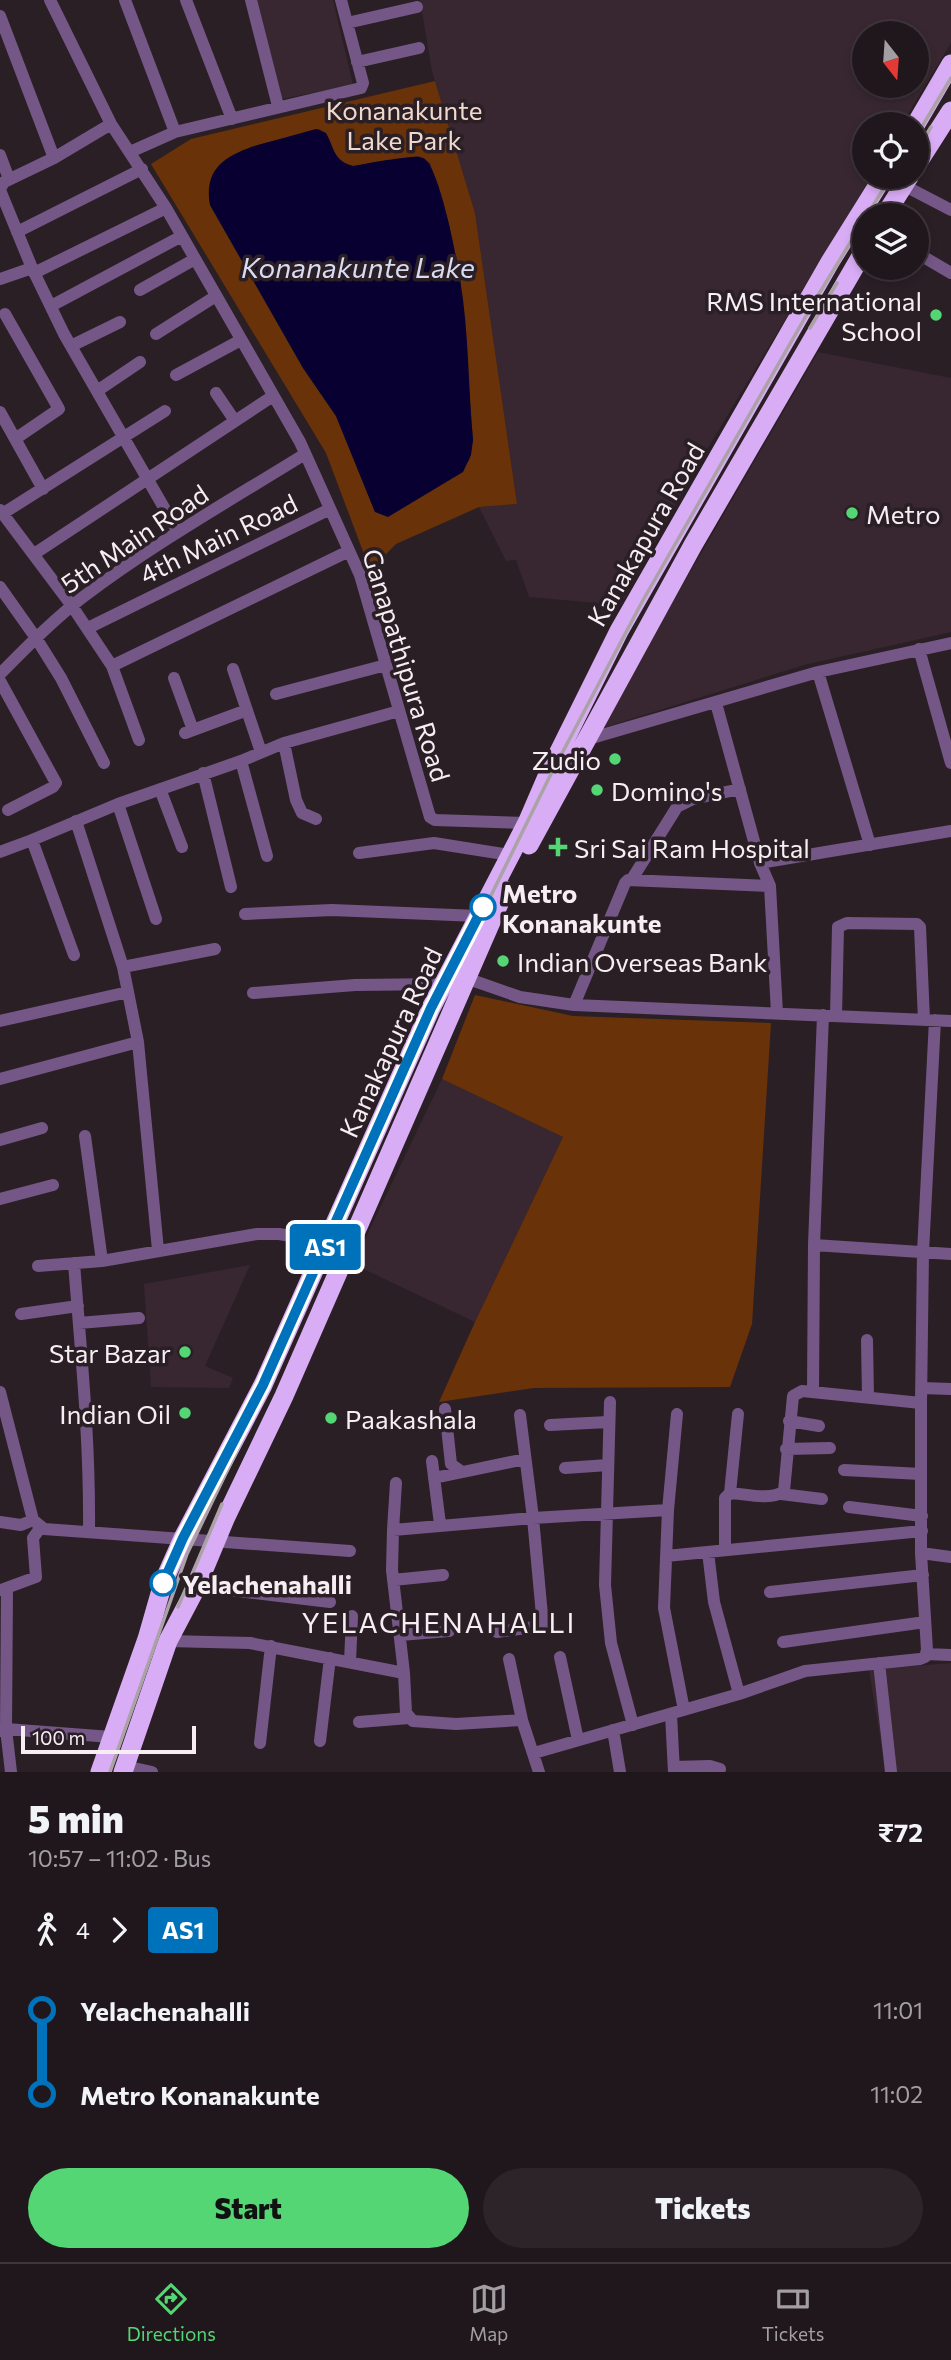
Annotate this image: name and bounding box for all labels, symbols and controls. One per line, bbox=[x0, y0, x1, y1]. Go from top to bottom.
north arrow bbox=[852, 21, 929, 98]
map controls bbox=[852, 21, 929, 280]
park label: Konanakunte Lake Park bbox=[326, 94, 482, 155]
button: locate bbox=[852, 112, 929, 189]
button: layers bbox=[852, 203, 929, 280]
water label: Konanakunte Lake bbox=[241, 250, 475, 284]
place label: RMS International School bbox=[706, 285, 922, 346]
marker: RMS International School bbox=[928, 307, 944, 323]
street label: Kanakapura Road bbox=[580, 437, 710, 631]
street label: 5th Main Road bbox=[54, 477, 214, 599]
street label: 4th Main Road bbox=[134, 486, 302, 590]
place label: Metro bbox=[866, 498, 940, 529]
marker: Metro bbox=[844, 505, 860, 521]
street label: Ganapathipura Road bbox=[357, 545, 457, 785]
place label: Zudio bbox=[532, 744, 601, 775]
marker: Zudio bbox=[607, 751, 623, 767]
place label: Domino's bbox=[611, 775, 723, 806]
marker: Domino's bbox=[589, 782, 605, 798]
place label: Sri Sai Ram Hospital bbox=[574, 832, 810, 863]
marker: Sri Sai Ram Hospital bbox=[548, 837, 568, 857]
place label: Metro Konanakunte bbox=[502, 877, 661, 938]
marker: Metro Konanakunte bbox=[470, 894, 496, 920]
street label: Kanakapura Road bbox=[332, 942, 448, 1142]
place label: Indian Overseas Bank bbox=[517, 946, 767, 977]
marker: Indian Overseas Bank bbox=[495, 953, 511, 969]
line badge: AS1 bbox=[285, 1224, 365, 1270]
text: AS1 bbox=[304, 1232, 346, 1261]
place label: Star Bazar bbox=[49, 1337, 171, 1368]
marker: Star Bazar bbox=[177, 1344, 193, 1360]
place label: Indian Oil bbox=[59, 1398, 171, 1429]
place label: Paakashala bbox=[345, 1403, 477, 1434]
marker: Indian Oil bbox=[177, 1405, 193, 1421]
marker: Paakashala bbox=[323, 1410, 339, 1426]
place label: Yelachenahalli bbox=[182, 1568, 352, 1599]
marker: Yelachenahalli bbox=[150, 1570, 176, 1596]
district label: YELACHENAHALLI bbox=[302, 1605, 576, 1639]
scale bar bbox=[21, 1723, 196, 1755]
text: 100 m bbox=[32, 1726, 85, 1749]
text: 5 min bbox=[28, 1794, 124, 1841]
text: ₹72 bbox=[878, 1816, 923, 1847]
text: 10:57 – 11:02 · Bus bbox=[28, 1844, 211, 1872]
icon: walk bbox=[28, 1911, 66, 1949]
icon: forward bbox=[100, 1911, 138, 1949]
text: AS1 bbox=[162, 1915, 204, 1944]
text: 4 bbox=[76, 1916, 90, 1944]
text: Yelachenahalli bbox=[80, 1995, 250, 2026]
text: 11:01 bbox=[873, 1996, 923, 2024]
text: Metro Konanakunte bbox=[80, 2079, 320, 2110]
text: 11:02 bbox=[870, 2080, 923, 2108]
button: Start bbox=[28, 2168, 469, 2248]
button: Tickets bbox=[483, 2168, 923, 2248]
tab: Directions bbox=[127, 2280, 216, 2345]
tab: Map bbox=[469, 2280, 508, 2345]
tab: Tickets bbox=[762, 2280, 824, 2345]

